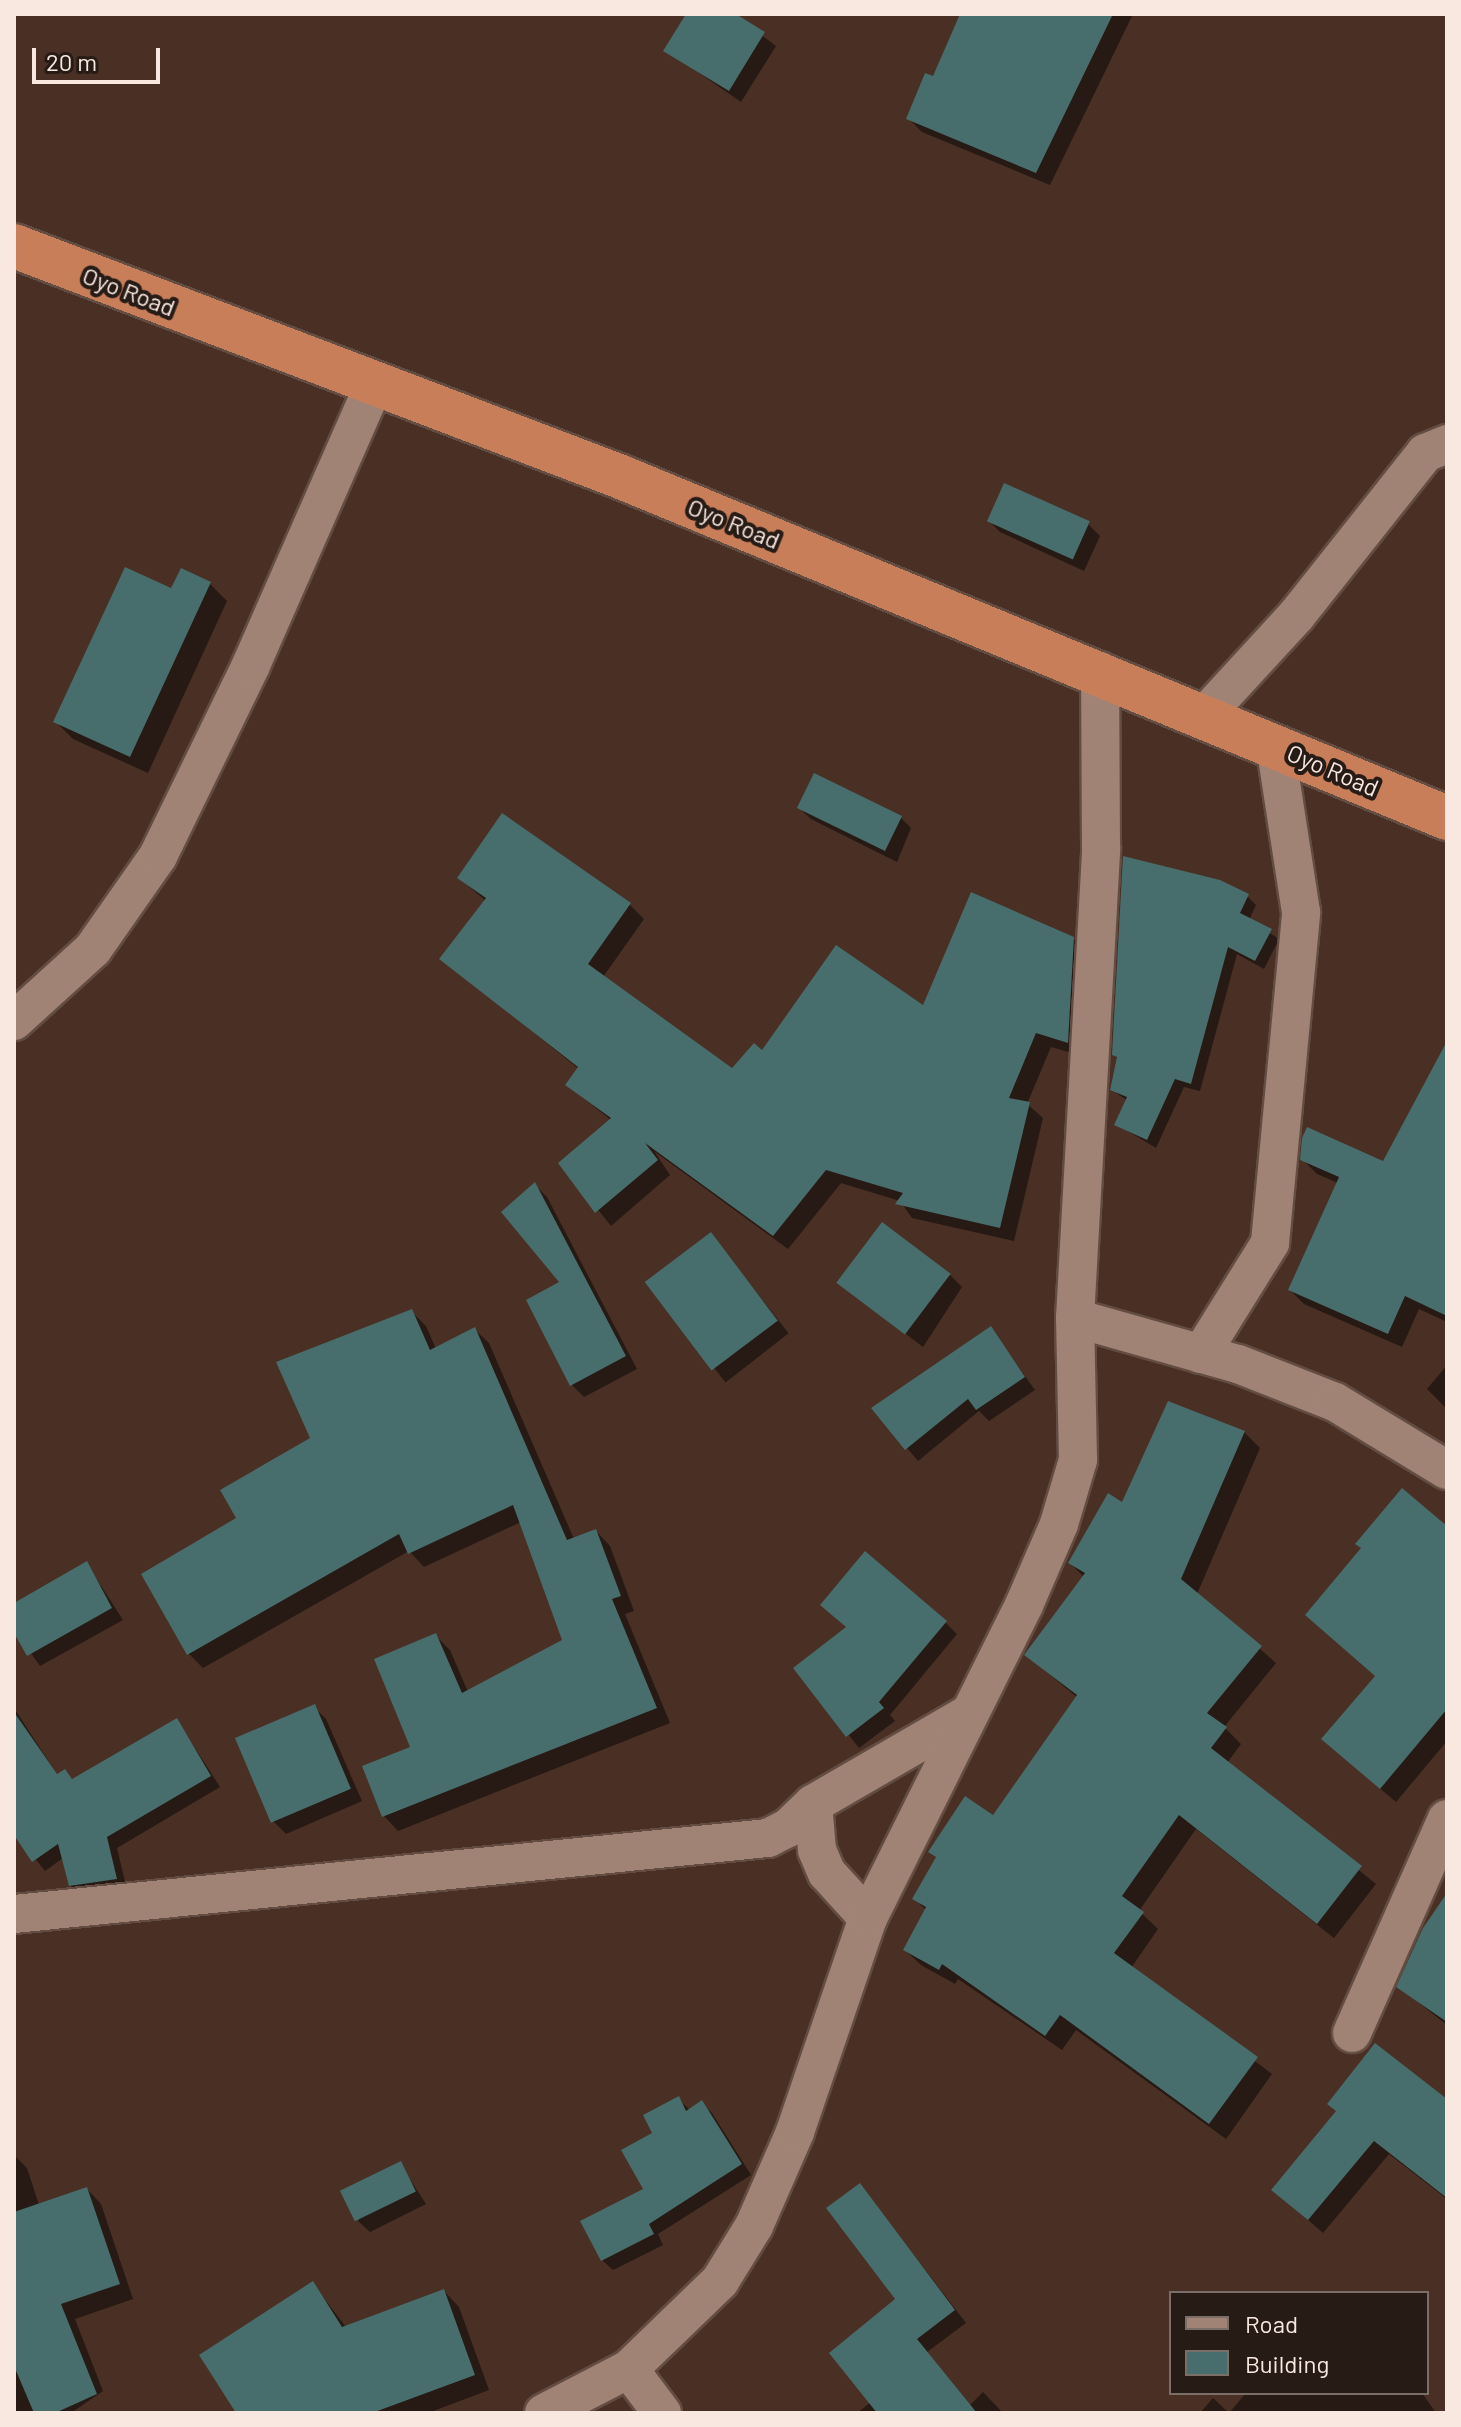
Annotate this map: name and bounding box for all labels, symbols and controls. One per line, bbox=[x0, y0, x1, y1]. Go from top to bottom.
scale bar bbox=[36, 32, 164, 82]
text: 20 m bbox=[46, 47, 97, 76]
street label: Oyo Road bbox=[79, 260, 179, 322]
street label: Oyo Road bbox=[684, 492, 784, 554]
street label: Oyo Road bbox=[1283, 738, 1383, 802]
legend bbox=[1169, 2291, 1429, 2395]
text: Road bbox=[1245, 2309, 1298, 2338]
text: Building bbox=[1245, 2349, 1329, 2378]

